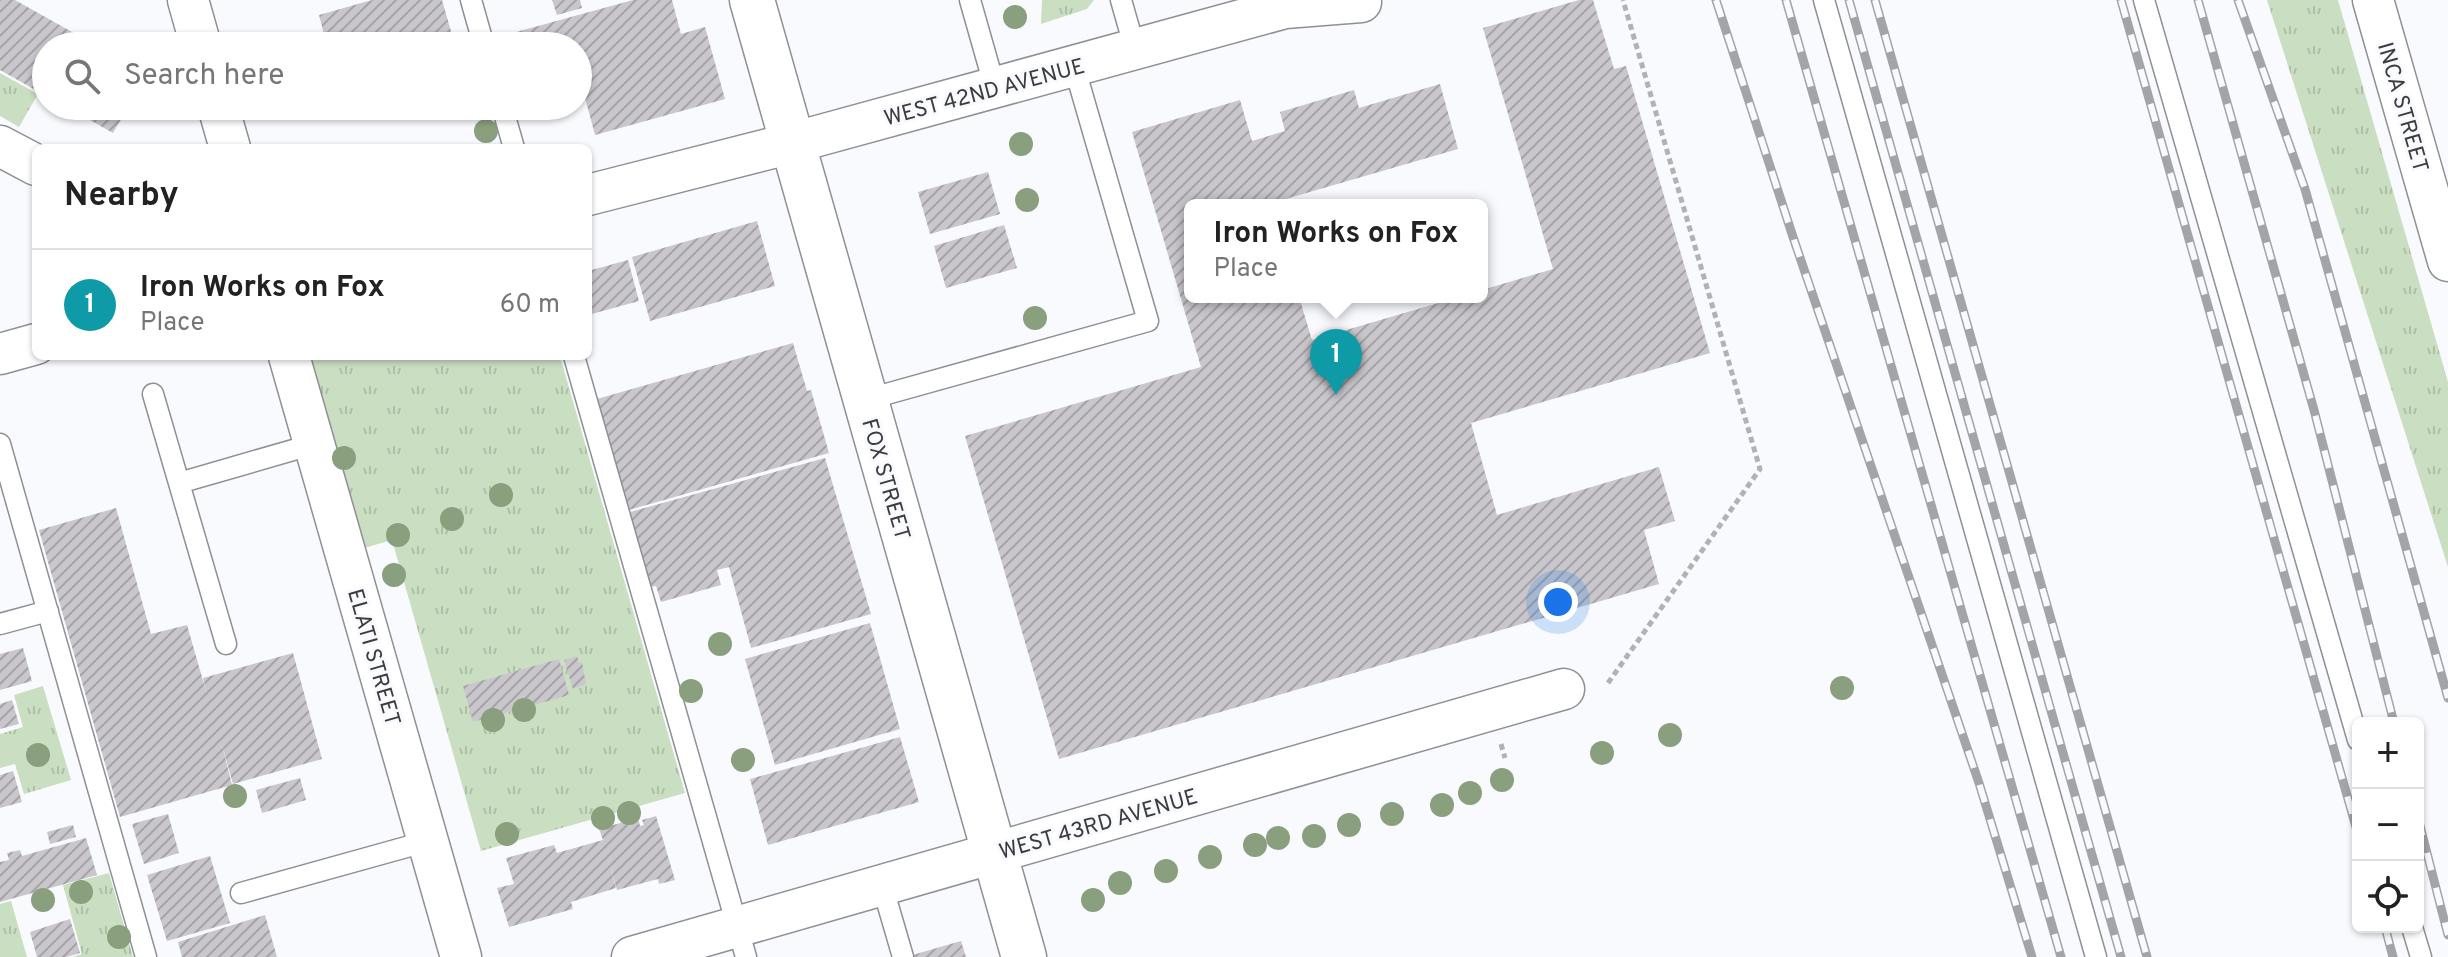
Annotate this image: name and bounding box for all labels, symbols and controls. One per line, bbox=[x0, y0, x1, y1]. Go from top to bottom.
search box bbox=[32, 32, 592, 120]
street label: INCA STREET bbox=[2370, 40, 2433, 176]
icon: search bbox=[60, 54, 104, 98]
street label: WEST 42ND AVENUE bbox=[881, 54, 1088, 133]
text: Search here bbox=[124, 58, 284, 95]
text: Nearby bbox=[64, 175, 179, 218]
popup bbox=[1184, 199, 1488, 303]
text: Iron Works on Fox bbox=[1214, 216, 1458, 253]
text: Place bbox=[1214, 253, 1278, 286]
text: Iron Works on Fox bbox=[140, 270, 385, 307]
text: 1 bbox=[85, 289, 95, 322]
text: 60 m bbox=[500, 289, 560, 322]
text: Place bbox=[140, 307, 204, 340]
pin: 1 bbox=[1310, 329, 1362, 395]
street label: FOX STREET bbox=[854, 416, 915, 544]
your location bbox=[1538, 582, 1578, 622]
street label: ELATI STREET bbox=[340, 586, 405, 729]
map controls bbox=[2352, 717, 2424, 933]
button: + bbox=[2352, 717, 2424, 789]
street label: WEST 43RD AVENUE bbox=[996, 784, 1201, 867]
button: − bbox=[2352, 789, 2424, 861]
button: locate bbox=[2352, 861, 2424, 933]

